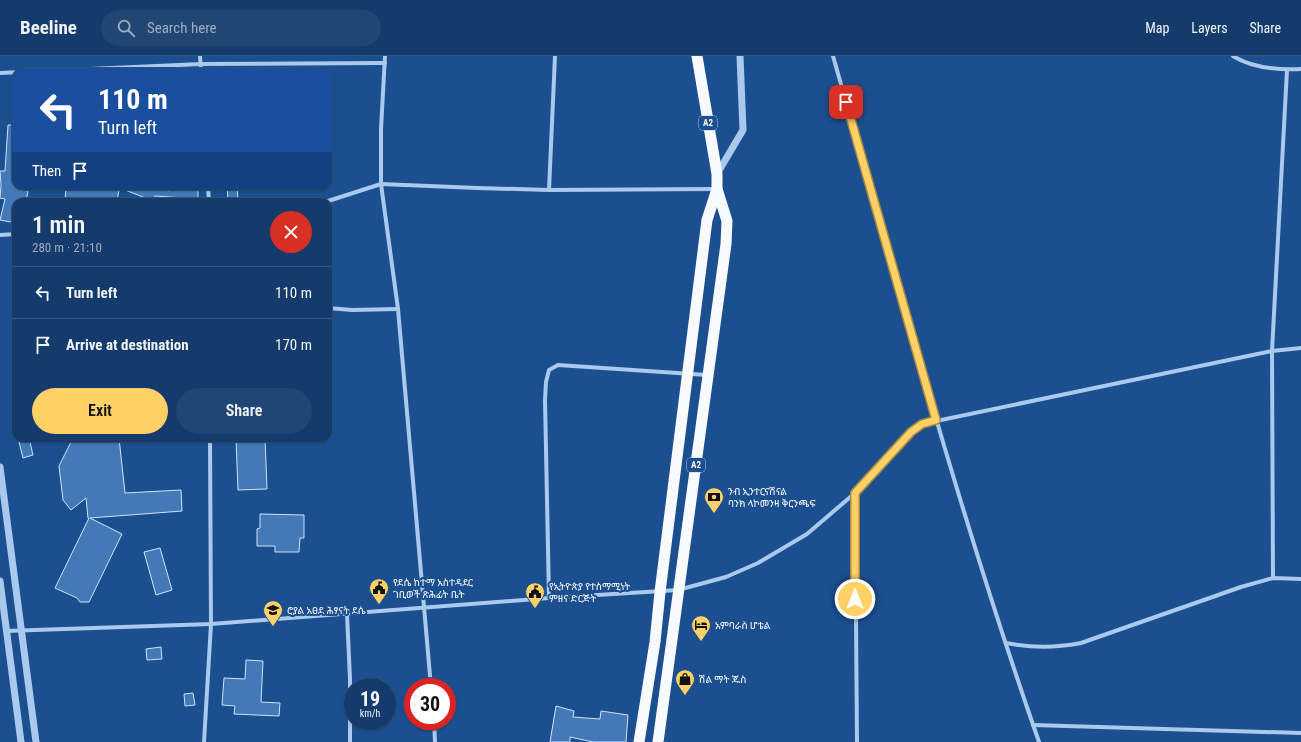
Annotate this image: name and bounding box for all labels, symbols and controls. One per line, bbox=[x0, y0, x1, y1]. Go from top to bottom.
search box bbox=[101, 10, 381, 46]
text: Beeline bbox=[20, 16, 77, 39]
icon: search bbox=[115, 17, 137, 39]
text: Search here bbox=[147, 19, 217, 37]
text: Map bbox=[1145, 20, 1169, 36]
text: Layers bbox=[1191, 20, 1228, 36]
text: Share bbox=[1250, 20, 1281, 36]
text: 110 m bbox=[98, 83, 168, 116]
icon: left bbox=[32, 84, 84, 136]
pin bbox=[829, 85, 863, 119]
icon: arrive bbox=[835, 91, 857, 113]
road number: A2 bbox=[699, 116, 717, 130]
text: Turn left bbox=[98, 117, 157, 138]
icon: arrive bbox=[69, 160, 91, 182]
text: Then bbox=[32, 162, 61, 180]
text: 1 min bbox=[32, 211, 85, 239]
button: close bbox=[270, 211, 312, 253]
text: 280 m · 21:10 bbox=[32, 240, 102, 255]
icon: left bbox=[32, 282, 54, 304]
text: Turn left bbox=[66, 284, 117, 302]
text: 110 m bbox=[275, 284, 312, 302]
icon: arrive bbox=[32, 334, 54, 356]
text: Arrive at destination bbox=[66, 336, 189, 354]
text: 170 m bbox=[275, 336, 312, 354]
button: Exit bbox=[32, 388, 168, 434]
button: Share bbox=[176, 388, 312, 434]
road number: A2 bbox=[687, 458, 705, 472]
bank icon: ንብ ኢንተርናሽናል ባንክ ላኮመንዛ ቅርንጫፍ bbox=[703, 486, 725, 514]
place label: ንብ ኢንተርናሽናል ባንክ ላኮመንዛ ቅርንጫፍ bbox=[728, 486, 816, 509]
public building icon: የደሴ ከተማ አስተዳደር ገቢወች ጽሕፊት ቤት bbox=[368, 577, 390, 605]
place label: የደሴ ከተማ አስተዳደር ገቢወች ጽሕፊት ቤት bbox=[393, 577, 473, 600]
position arrow bbox=[834, 578, 876, 620]
public building icon: የኢትዮጵያ የተስማሚነት ምዘና ድርጅት bbox=[524, 581, 546, 609]
place label: የኢትዮጵያ የተስማሚነት ምዘና ድርጅት bbox=[549, 581, 630, 604]
school or university icon: ሮያል አፀደ ሕፃናት ደሴ bbox=[262, 599, 284, 627]
place label: ሮያል አፀደ ሕፃናት ደሴ bbox=[287, 605, 366, 616]
hotel icon: አምባራስ ሆቴል bbox=[690, 614, 712, 642]
place label: አምባራስ ሆቴል bbox=[715, 620, 771, 631]
shop icon: ሽል ማት ጁስ bbox=[674, 668, 696, 696]
place label: ሽል ማት ጁስ bbox=[699, 674, 746, 685]
speed limit sign: 30 bbox=[404, 678, 456, 730]
text: 19 bbox=[360, 687, 380, 711]
text: km/h bbox=[360, 708, 380, 719]

